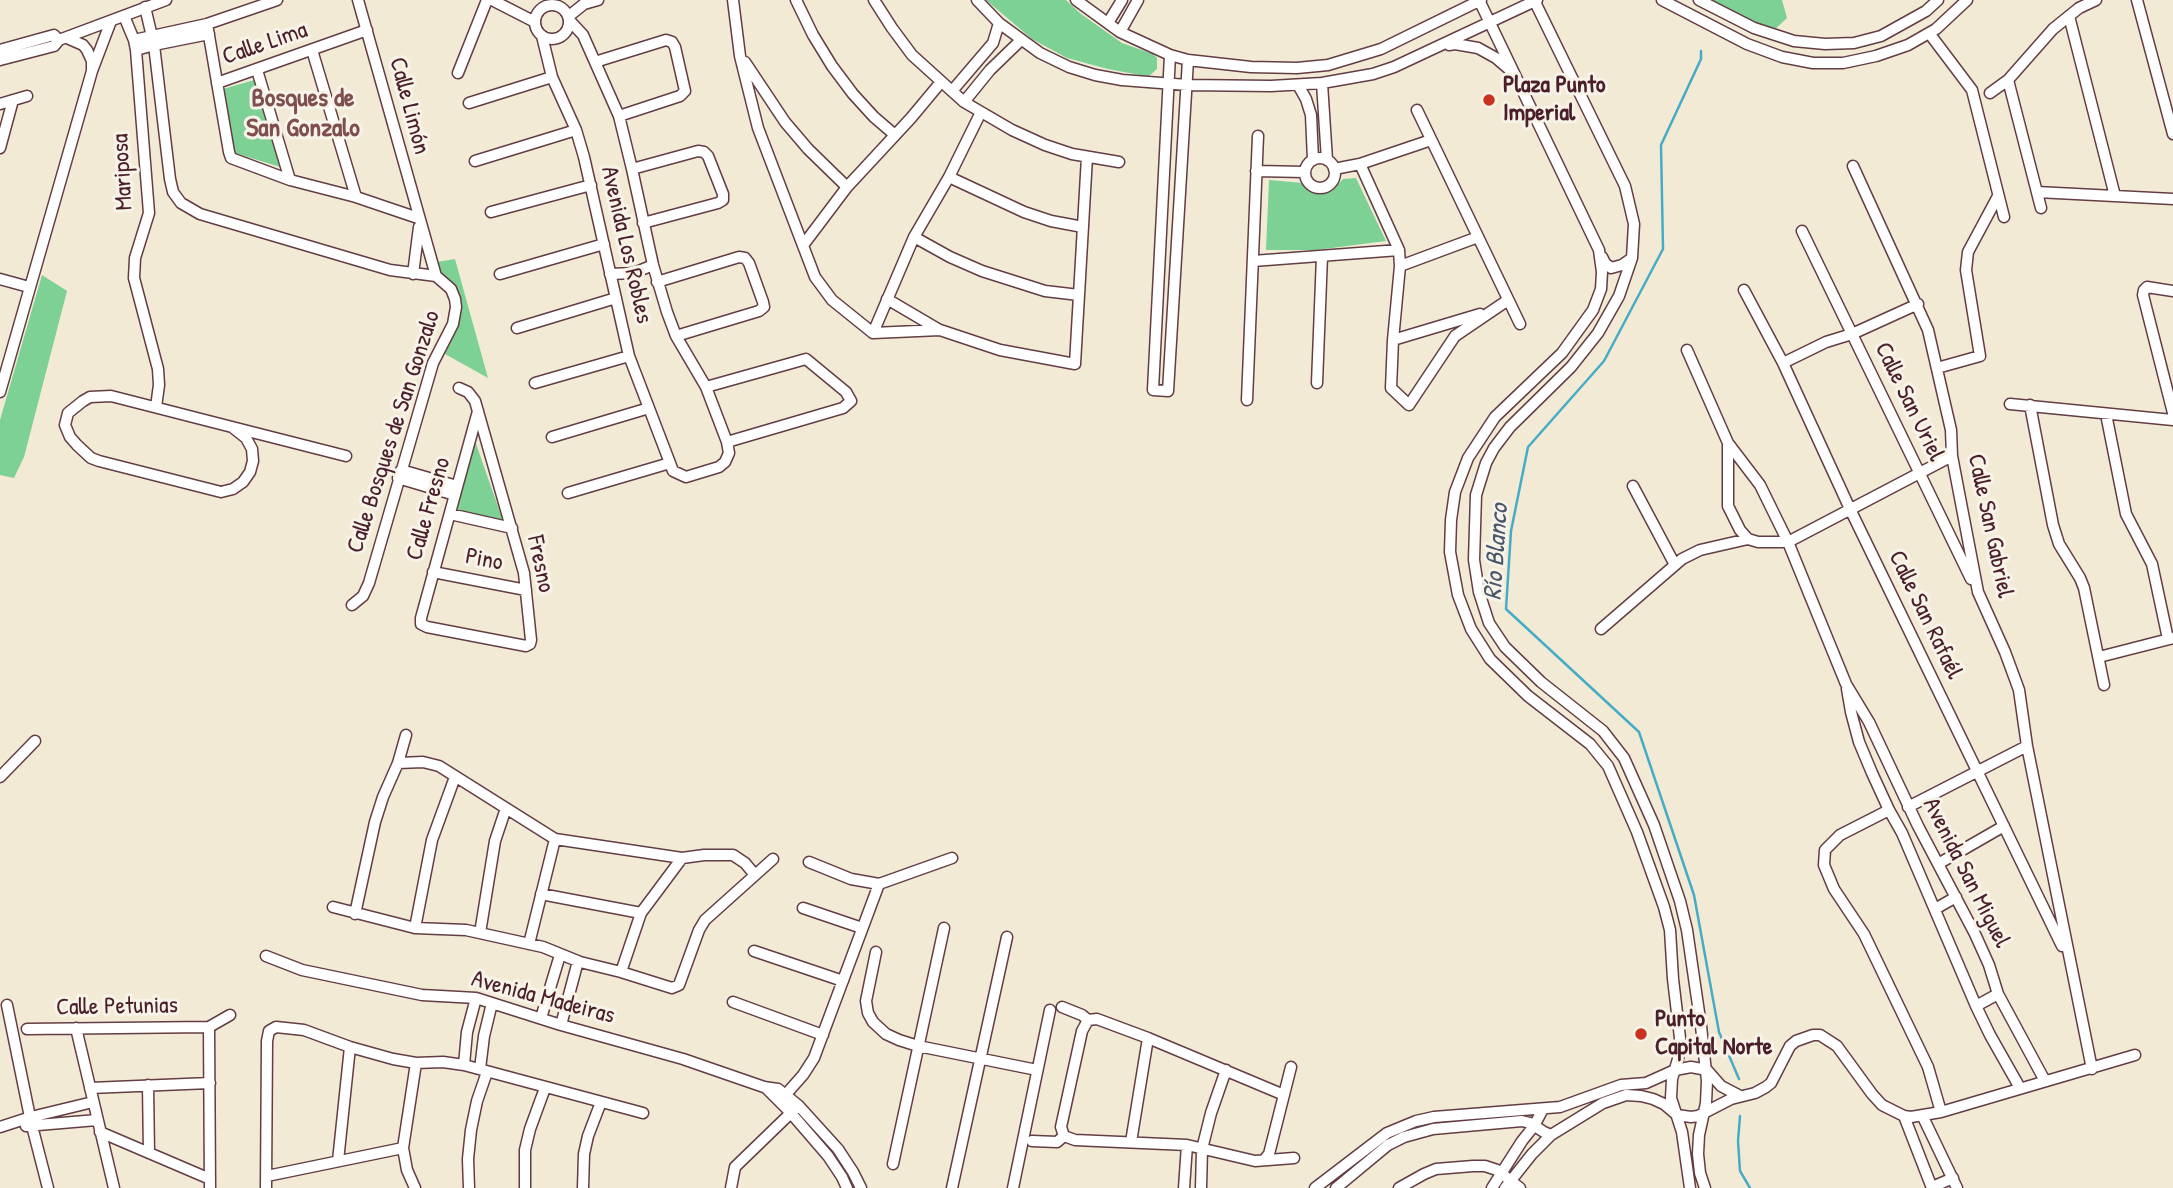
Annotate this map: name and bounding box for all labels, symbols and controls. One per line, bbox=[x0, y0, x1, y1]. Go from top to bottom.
street label: Calle Lima bbox=[219, 16, 311, 72]
street label: Calle Limón bbox=[382, 54, 436, 158]
place label: Plaza Punto Imperial bbox=[1503, 72, 1605, 128]
district label: Bosques de San Gonzalo bbox=[246, 83, 360, 144]
marker: Plaza Punto Imperial bbox=[1481, 92, 1497, 108]
street label: Mariposa bbox=[107, 133, 139, 211]
street label: Avenida Los Robles bbox=[594, 164, 658, 326]
street label: Calle Bosques de San Gonzalo bbox=[341, 307, 447, 557]
street label: Calle San Uriel bbox=[1868, 338, 1950, 466]
street label: Calle San Gabriel bbox=[1961, 452, 2019, 600]
street label: Calle Fresno bbox=[401, 454, 457, 564]
water label: Río Blanco bbox=[1478, 503, 1516, 601]
street label: Fresno bbox=[520, 533, 560, 595]
street label: Pino bbox=[463, 542, 505, 578]
street label: Calle San Rafaél bbox=[1882, 546, 1968, 684]
street label: Avenida San Miguel bbox=[1916, 793, 2016, 953]
street label: Avenida Madeiras bbox=[468, 965, 618, 1031]
street label: Calle Petunias bbox=[56, 992, 178, 1022]
place label: Punto Capital Norte bbox=[1655, 1006, 1772, 1062]
marker: Punto Capital Norte bbox=[1633, 1026, 1649, 1042]

